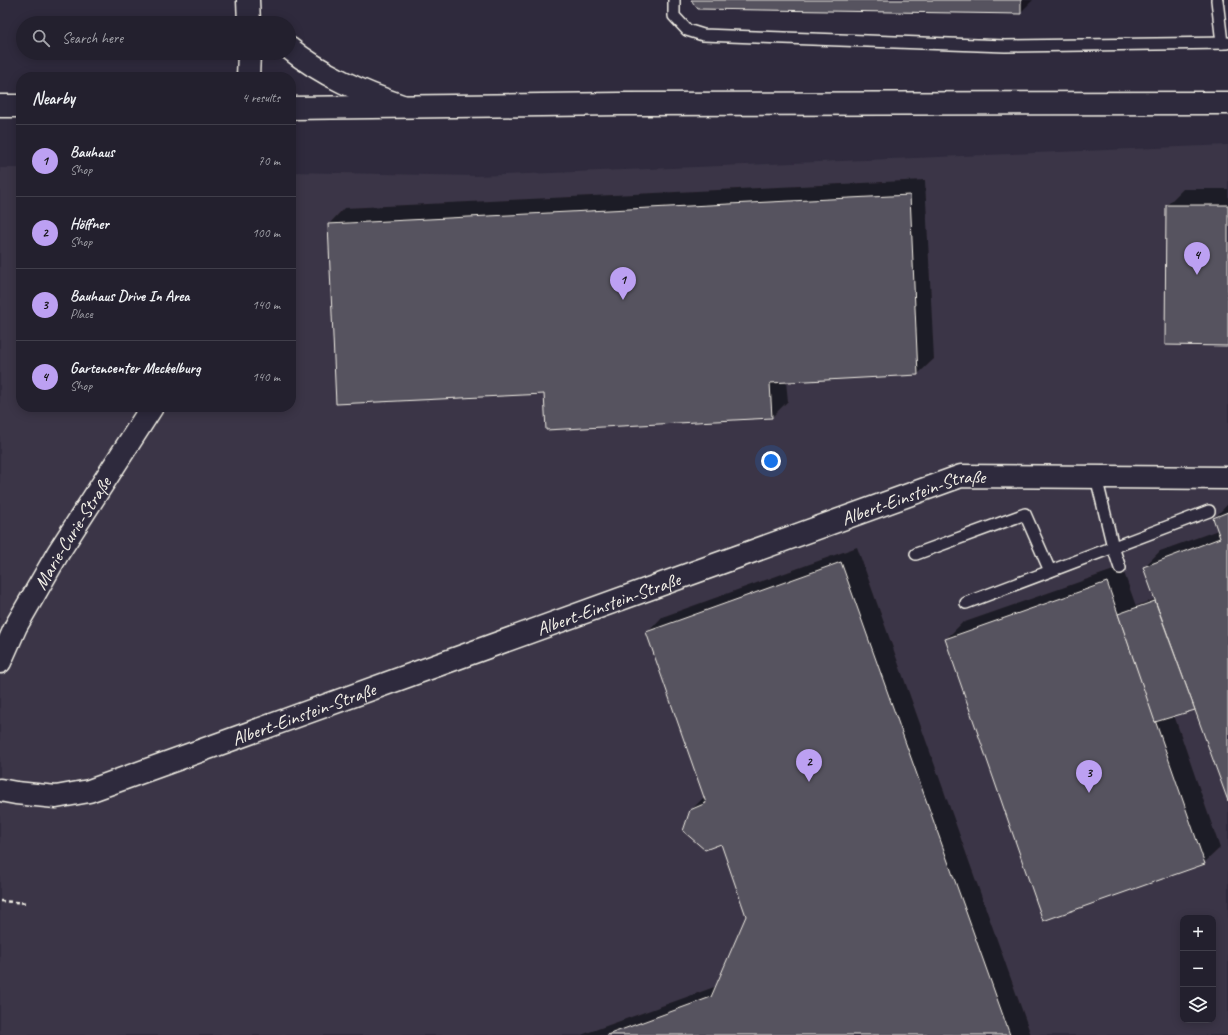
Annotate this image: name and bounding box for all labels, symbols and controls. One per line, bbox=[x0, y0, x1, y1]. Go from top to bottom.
search box bbox=[16, 16, 296, 60]
icon: search bbox=[30, 27, 52, 49]
text: Search here bbox=[62, 29, 123, 48]
text: Nearby bbox=[32, 88, 75, 109]
text: 4 results bbox=[242, 90, 280, 106]
text: Bauhaus bbox=[70, 143, 114, 162]
text: 1 bbox=[42, 153, 48, 169]
text: 70 m bbox=[258, 153, 280, 169]
text: Shop bbox=[70, 162, 92, 178]
text: Höffner bbox=[70, 215, 109, 234]
text: 2 bbox=[42, 225, 48, 241]
text: 100 m bbox=[252, 225, 280, 241]
text: Shop bbox=[70, 234, 92, 250]
pin: 4 bbox=[1184, 242, 1210, 275]
pin: 1 bbox=[610, 267, 636, 300]
text: Bauhaus Drive In Area bbox=[70, 287, 190, 306]
text: 3 bbox=[42, 297, 48, 313]
text: 140 m bbox=[252, 297, 280, 313]
text: Place bbox=[70, 306, 93, 322]
text: Gartencenter Meckelburg bbox=[70, 359, 200, 378]
text: 4 bbox=[42, 369, 48, 385]
text: 140 m bbox=[252, 369, 280, 385]
text: Shop bbox=[70, 378, 92, 394]
your location bbox=[761, 451, 781, 471]
street label: Albert-Einstein-Straße bbox=[838, 465, 987, 531]
street label: Marie-Curie-Straße bbox=[29, 471, 118, 594]
street label: Albert-Einstein-Straße bbox=[533, 567, 685, 641]
street label: Albert-Einstein-Straße bbox=[229, 677, 380, 751]
pin: 2 bbox=[796, 749, 822, 782]
pin: 3 bbox=[1076, 760, 1102, 793]
map controls bbox=[1180, 915, 1216, 1023]
button: + bbox=[1180, 915, 1216, 951]
button: − bbox=[1180, 951, 1216, 987]
button: layers bbox=[1180, 987, 1216, 1023]

